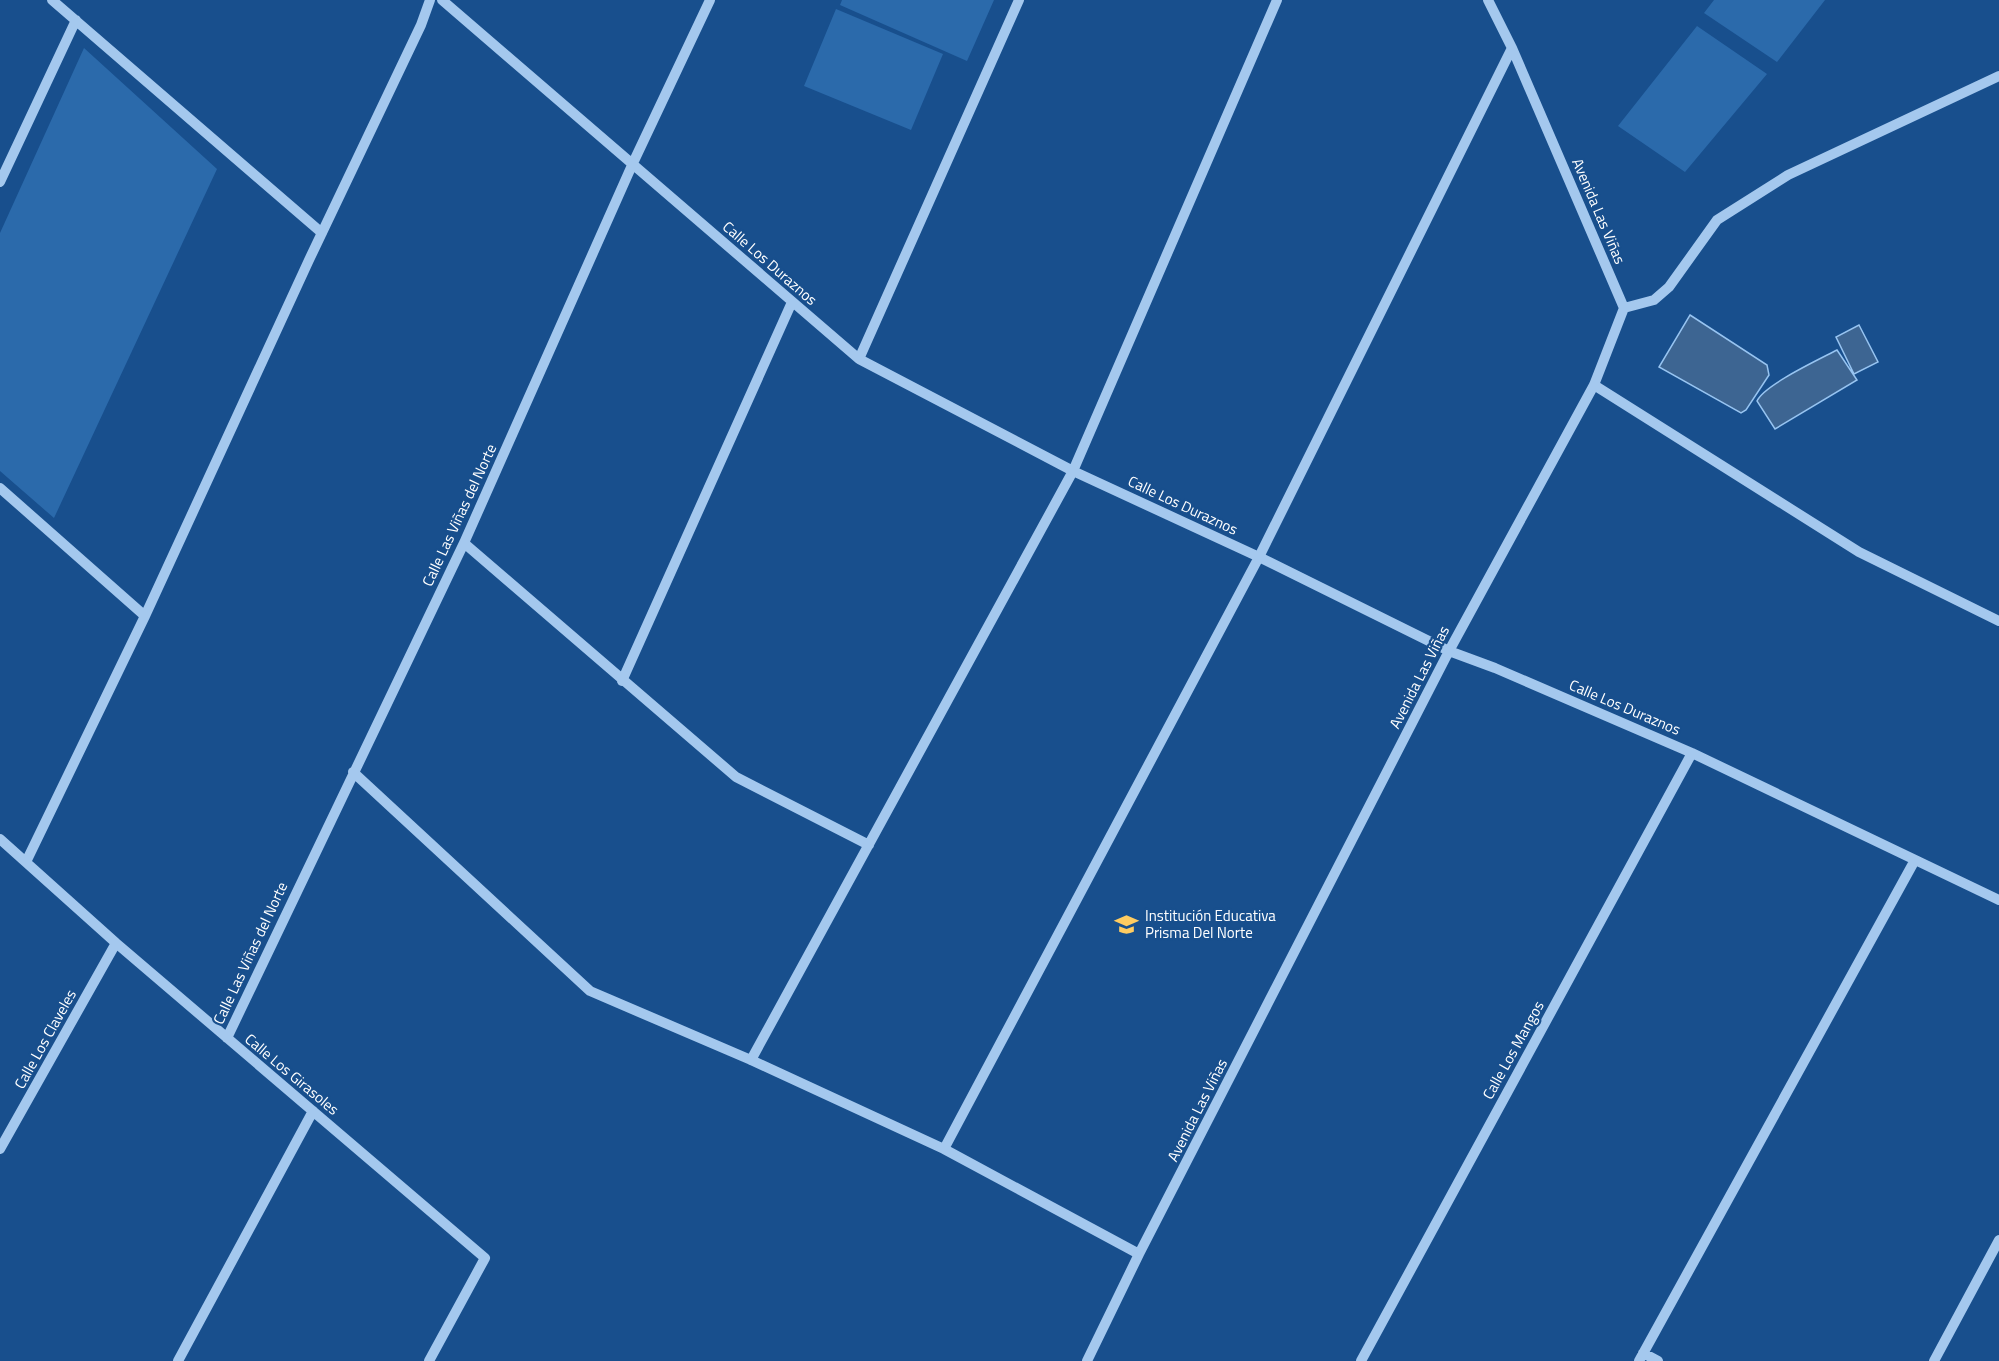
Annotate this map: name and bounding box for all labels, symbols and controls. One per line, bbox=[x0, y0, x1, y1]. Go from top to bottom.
street label: Avenida Las Viñas bbox=[1566, 155, 1632, 268]
street label: Calle Los Duraznos bbox=[718, 215, 822, 311]
street label: Calle Las Viñas del Norte bbox=[416, 440, 502, 590]
street label: Calle Los Duraznos bbox=[1124, 469, 1242, 541]
street label: Avenida Las Viñas bbox=[1383, 621, 1455, 733]
street label: Calle Los Duraznos bbox=[1566, 673, 1684, 741]
street label: Calle Las Viñas del Norte bbox=[207, 878, 293, 1028]
place label: Institución Educativa Prisma Del Norte bbox=[1145, 904, 1276, 944]
school or university icon: Institución Educativa Prisma Del Norte bbox=[1114, 911, 1140, 937]
street label: Calle Los Claveles bbox=[8, 985, 82, 1093]
street label: Calle Los Mangos bbox=[1476, 996, 1550, 1103]
street label: Calle Los Girasoles bbox=[240, 1028, 344, 1120]
street label: Avenida Las Viñas bbox=[1161, 1054, 1233, 1166]

